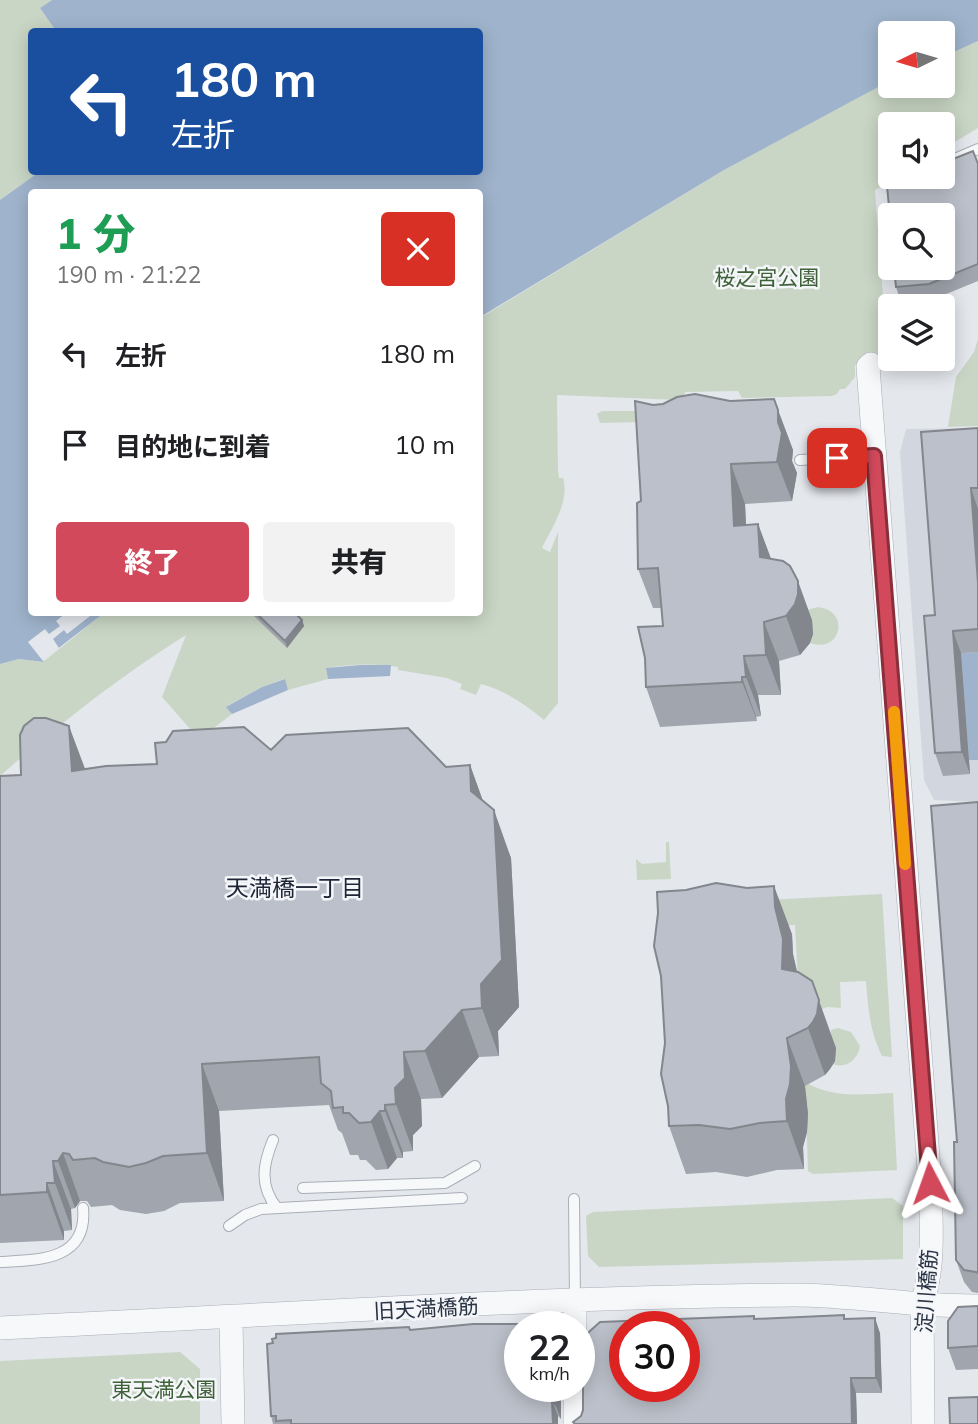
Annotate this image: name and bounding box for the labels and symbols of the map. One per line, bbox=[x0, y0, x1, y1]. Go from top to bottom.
north arrow bbox=[878, 21, 956, 98]
park label: 桜之宮公園 bbox=[715, 264, 820, 290]
pin bbox=[807, 428, 867, 488]
district label: 天満橋一丁目 bbox=[226, 873, 364, 902]
position arrow bbox=[893, 1146, 967, 1220]
street label: 淀川橋筋 bbox=[910, 1248, 942, 1334]
street label: 旧天満橋筋 bbox=[373, 1292, 479, 1324]
speed limit sign: 30 bbox=[609, 1311, 700, 1402]
park label: 東天満公園 bbox=[112, 1376, 217, 1402]

